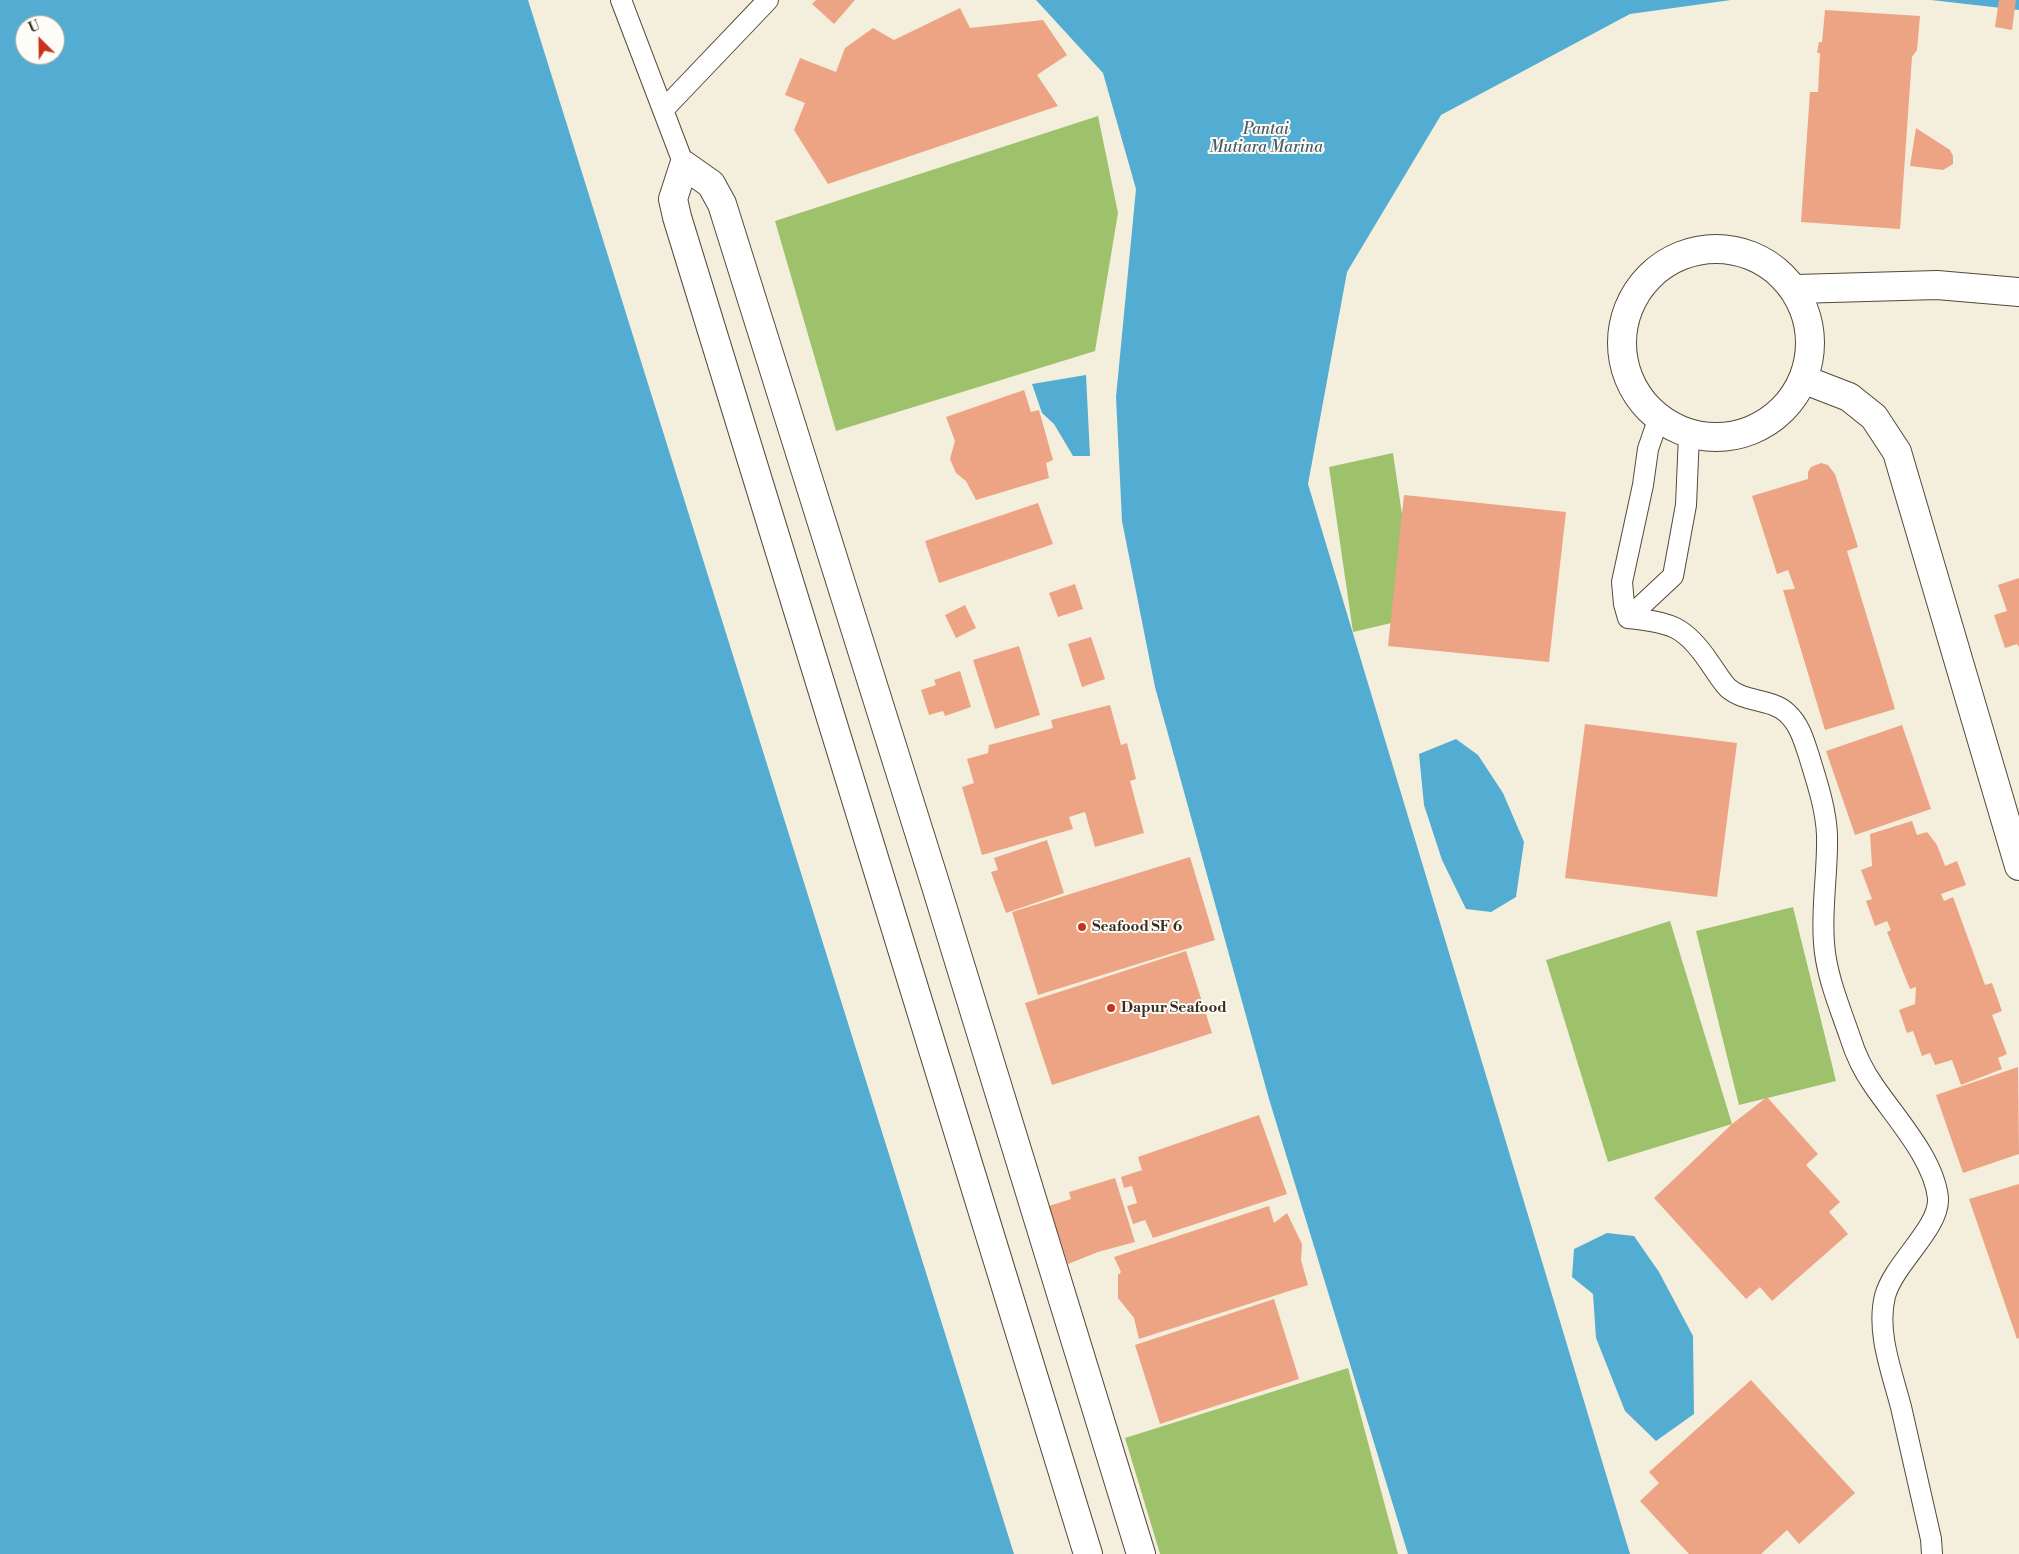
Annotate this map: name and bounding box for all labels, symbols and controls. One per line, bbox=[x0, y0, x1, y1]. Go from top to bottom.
north arrow bbox=[15, 15, 65, 65]
text: U bbox=[26, 17, 43, 38]
water label: Pantai Mutiara Marina bbox=[1209, 120, 1323, 158]
place label: Seafood SF 6 bbox=[1092, 918, 1182, 936]
marker: Seafood SF 6 bbox=[1076, 921, 1088, 933]
place label: Dapur Seafood bbox=[1121, 999, 1227, 1017]
marker: Dapur Seafood bbox=[1105, 1002, 1117, 1014]

